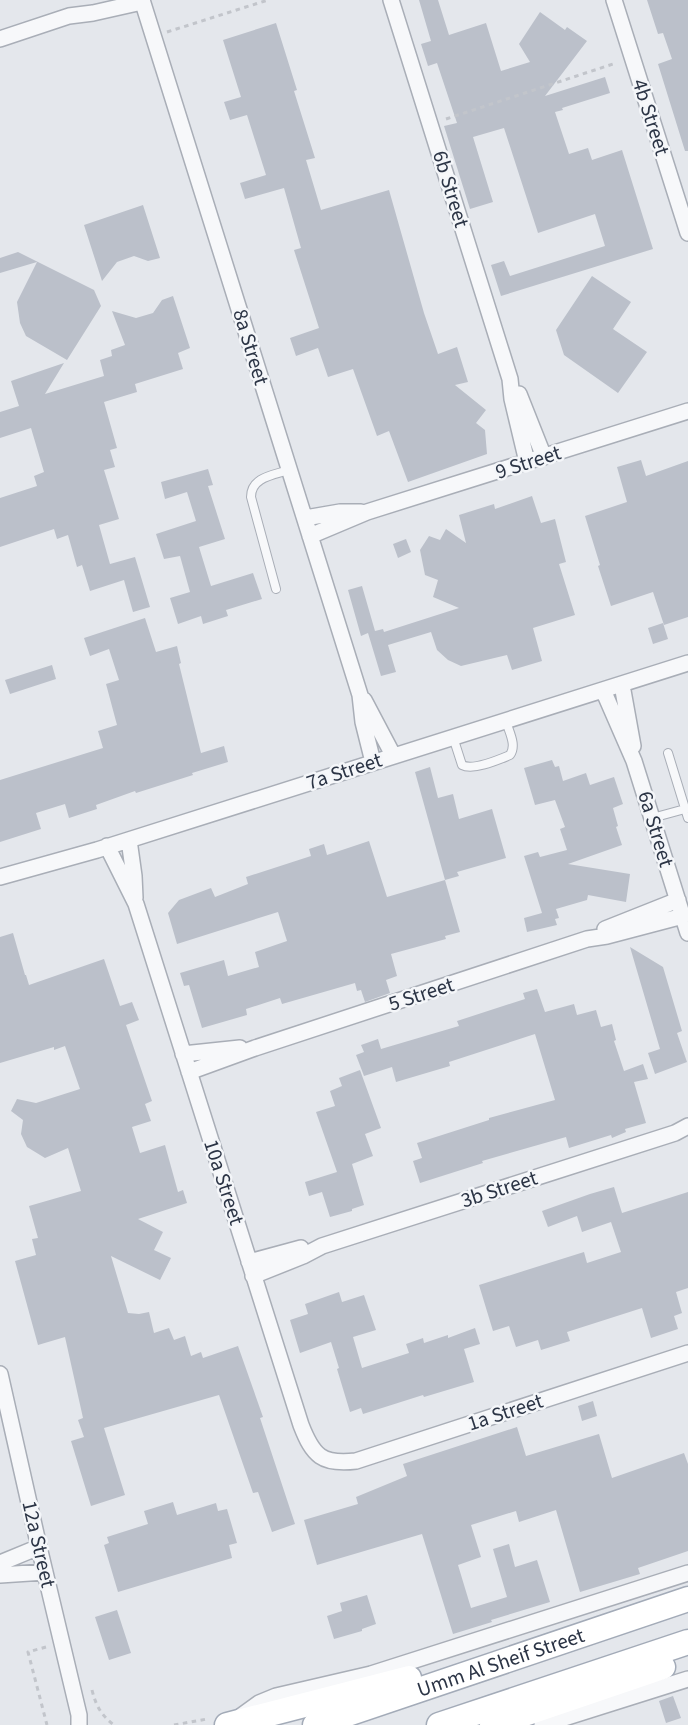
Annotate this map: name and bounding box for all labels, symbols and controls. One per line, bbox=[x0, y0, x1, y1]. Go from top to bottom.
street label: 4b Street bbox=[625, 75, 677, 159]
street label: 6b Street bbox=[425, 147, 477, 231]
street label: 8a Street bbox=[225, 305, 277, 389]
street label: 9 Street bbox=[491, 437, 565, 487]
street label: 7a Street bbox=[302, 745, 386, 797]
street label: 6a Street bbox=[630, 787, 682, 871]
street label: 5 Street bbox=[384, 969, 458, 1019]
street label: 10a Street bbox=[196, 1135, 252, 1229]
street label: 3b Street bbox=[457, 1163, 541, 1215]
street label: 1a Street bbox=[463, 1386, 547, 1438]
street label: 12a Street bbox=[14, 1498, 64, 1590]
street label: Umm Al Sheif Street bbox=[413, 1620, 588, 1704]

